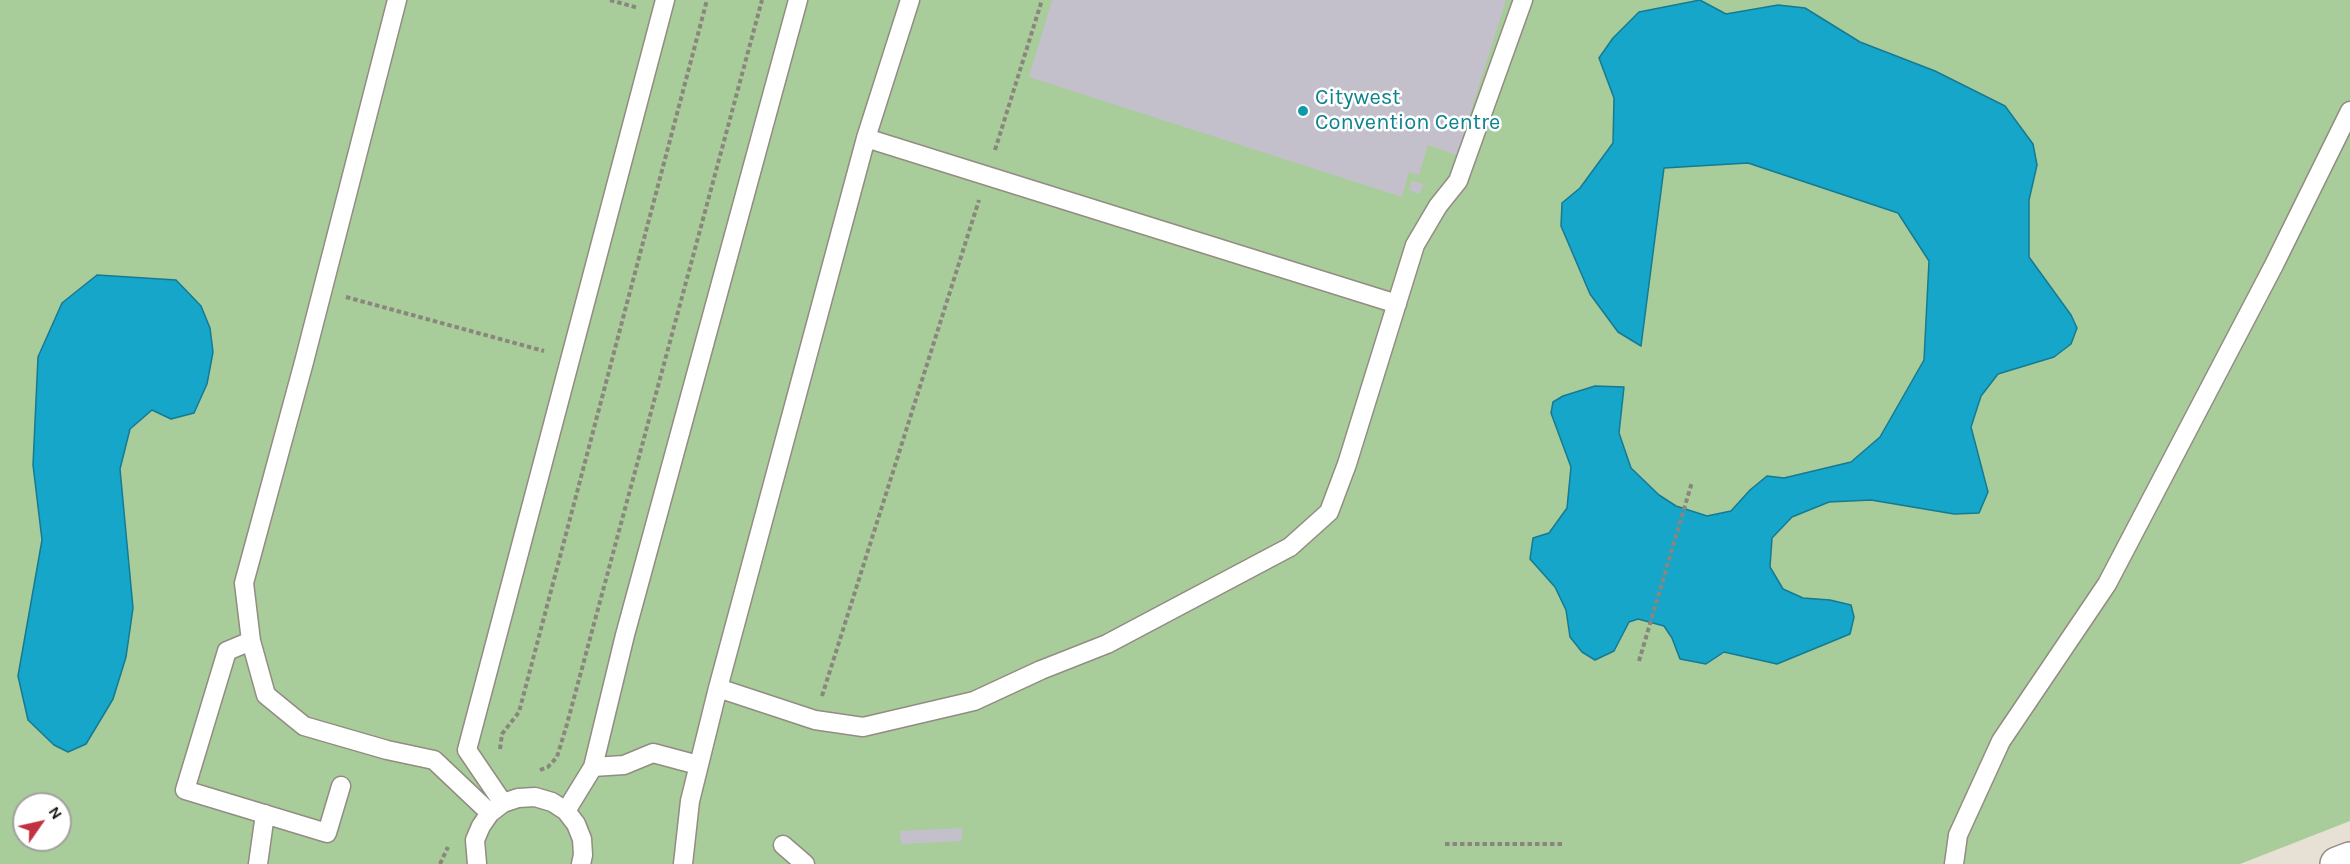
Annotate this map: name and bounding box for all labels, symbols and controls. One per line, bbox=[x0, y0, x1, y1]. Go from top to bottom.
place label: Citywest Convention Centre bbox=[1315, 85, 1500, 136]
marker: Citywest Convention Centre bbox=[1296, 104, 1310, 118]
north arrow bbox=[12, 792, 72, 852]
text: N bbox=[45, 803, 67, 823]

